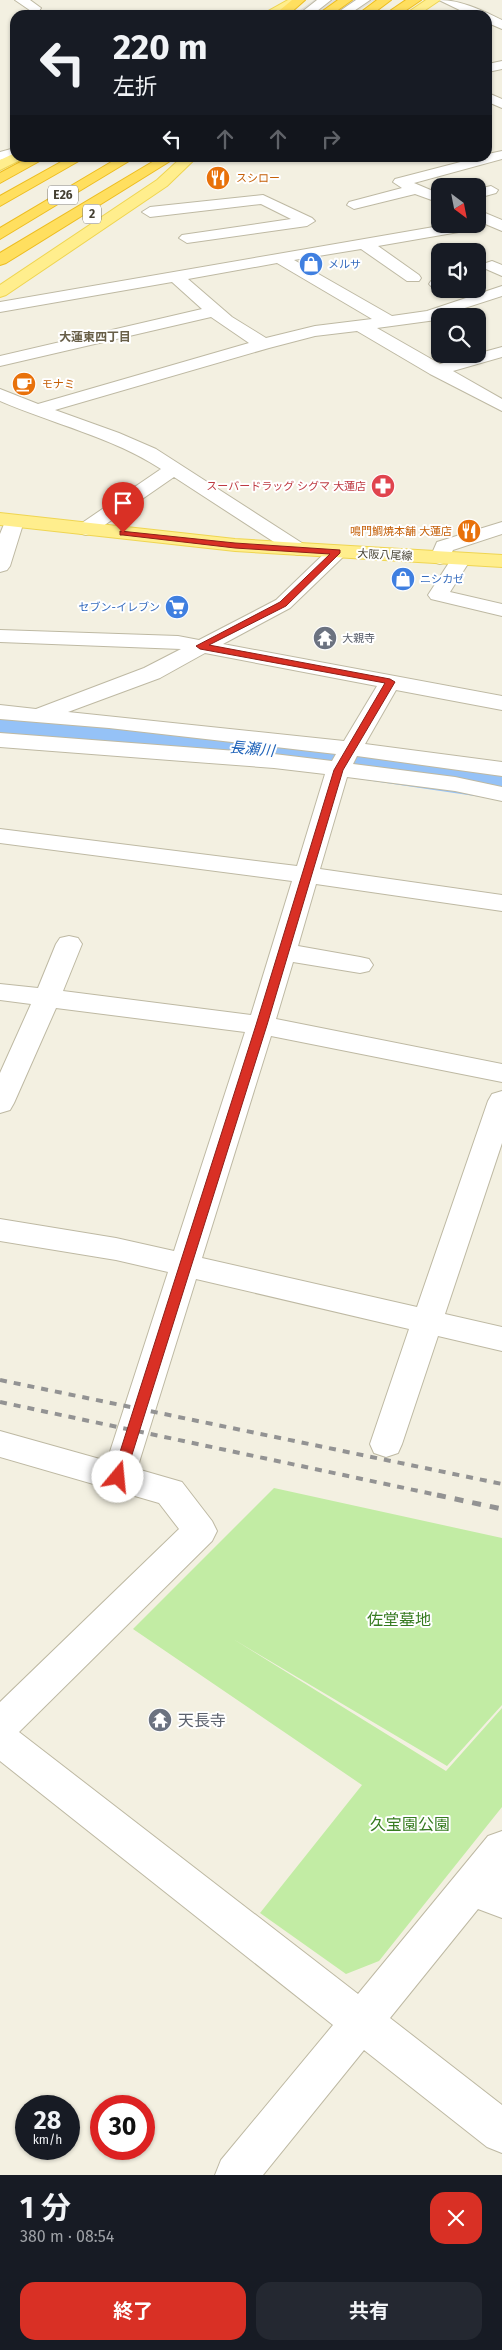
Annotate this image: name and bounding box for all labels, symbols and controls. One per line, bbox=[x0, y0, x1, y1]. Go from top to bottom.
text: 220 m bbox=[113, 26, 208, 68]
icon: left bbox=[30, 30, 95, 95]
text: 左折 bbox=[113, 73, 157, 100]
icon: left bbox=[158, 125, 186, 153]
icon: ahead bbox=[211, 125, 239, 153]
icon: ahead bbox=[264, 125, 292, 153]
icon: right bbox=[317, 125, 345, 153]
restaurant icon: スシロー bbox=[205, 165, 231, 191]
place label: スシロー bbox=[236, 172, 280, 185]
north arrow bbox=[431, 178, 486, 232]
map controls bbox=[431, 178, 486, 363]
road number: E26 bbox=[48, 186, 78, 204]
road number: 2 bbox=[83, 204, 101, 223]
button: sound bbox=[431, 243, 486, 298]
shop icon: メルサ bbox=[298, 251, 324, 277]
place label: メルサ bbox=[328, 258, 361, 271]
button: search bbox=[431, 308, 486, 363]
district label: 大蓮東四丁目 bbox=[59, 330, 131, 344]
cafe icon: モナミ bbox=[11, 371, 37, 397]
place label: モナミ bbox=[42, 378, 75, 391]
pharmacy icon: スーバードラッグ シグマ 大蓮店 bbox=[370, 473, 396, 499]
place label: スーバードラッグ シグマ 大蓮店 bbox=[206, 480, 366, 493]
pin bbox=[102, 482, 144, 533]
icon: arrive bbox=[109, 489, 137, 517]
restaurant icon: 鳴門鯛焼本舗 大蓮店 bbox=[456, 518, 482, 544]
place label: 鳴門鯛焼本舗 大蓮店 bbox=[350, 525, 452, 538]
street label: 大阪八尾線 bbox=[357, 547, 413, 563]
shop icon: ニシカゼ bbox=[390, 566, 416, 592]
place label: ニシカゼ bbox=[420, 573, 464, 586]
supermarket icon: セブン-イレブン bbox=[164, 594, 190, 620]
place label: セブン-イレブン bbox=[79, 601, 160, 614]
temple icon: 大親寺 bbox=[312, 625, 338, 651]
place label: 大親寺 bbox=[342, 632, 375, 645]
water label: 長瀬川 bbox=[229, 738, 277, 760]
position arrow bbox=[91, 1450, 143, 1502]
park label: 佐堂墓地 bbox=[367, 1610, 431, 1629]
temple icon: 天長寺 bbox=[147, 1707, 173, 1733]
place label: 天長寺 bbox=[178, 1711, 226, 1730]
park label: 久宝園公園 bbox=[370, 1815, 450, 1834]
speed limit sign: 30 bbox=[90, 2095, 155, 2160]
text: 28 bbox=[34, 2106, 61, 2136]
text: km/h bbox=[33, 2133, 62, 2147]
text: 1 分 bbox=[20, 2190, 71, 2226]
button: close bbox=[430, 2192, 482, 2244]
text: 380 m · 08:54 bbox=[20, 2227, 114, 2246]
button: 終了 bbox=[20, 2282, 246, 2340]
button: 共有 bbox=[256, 2282, 482, 2340]

